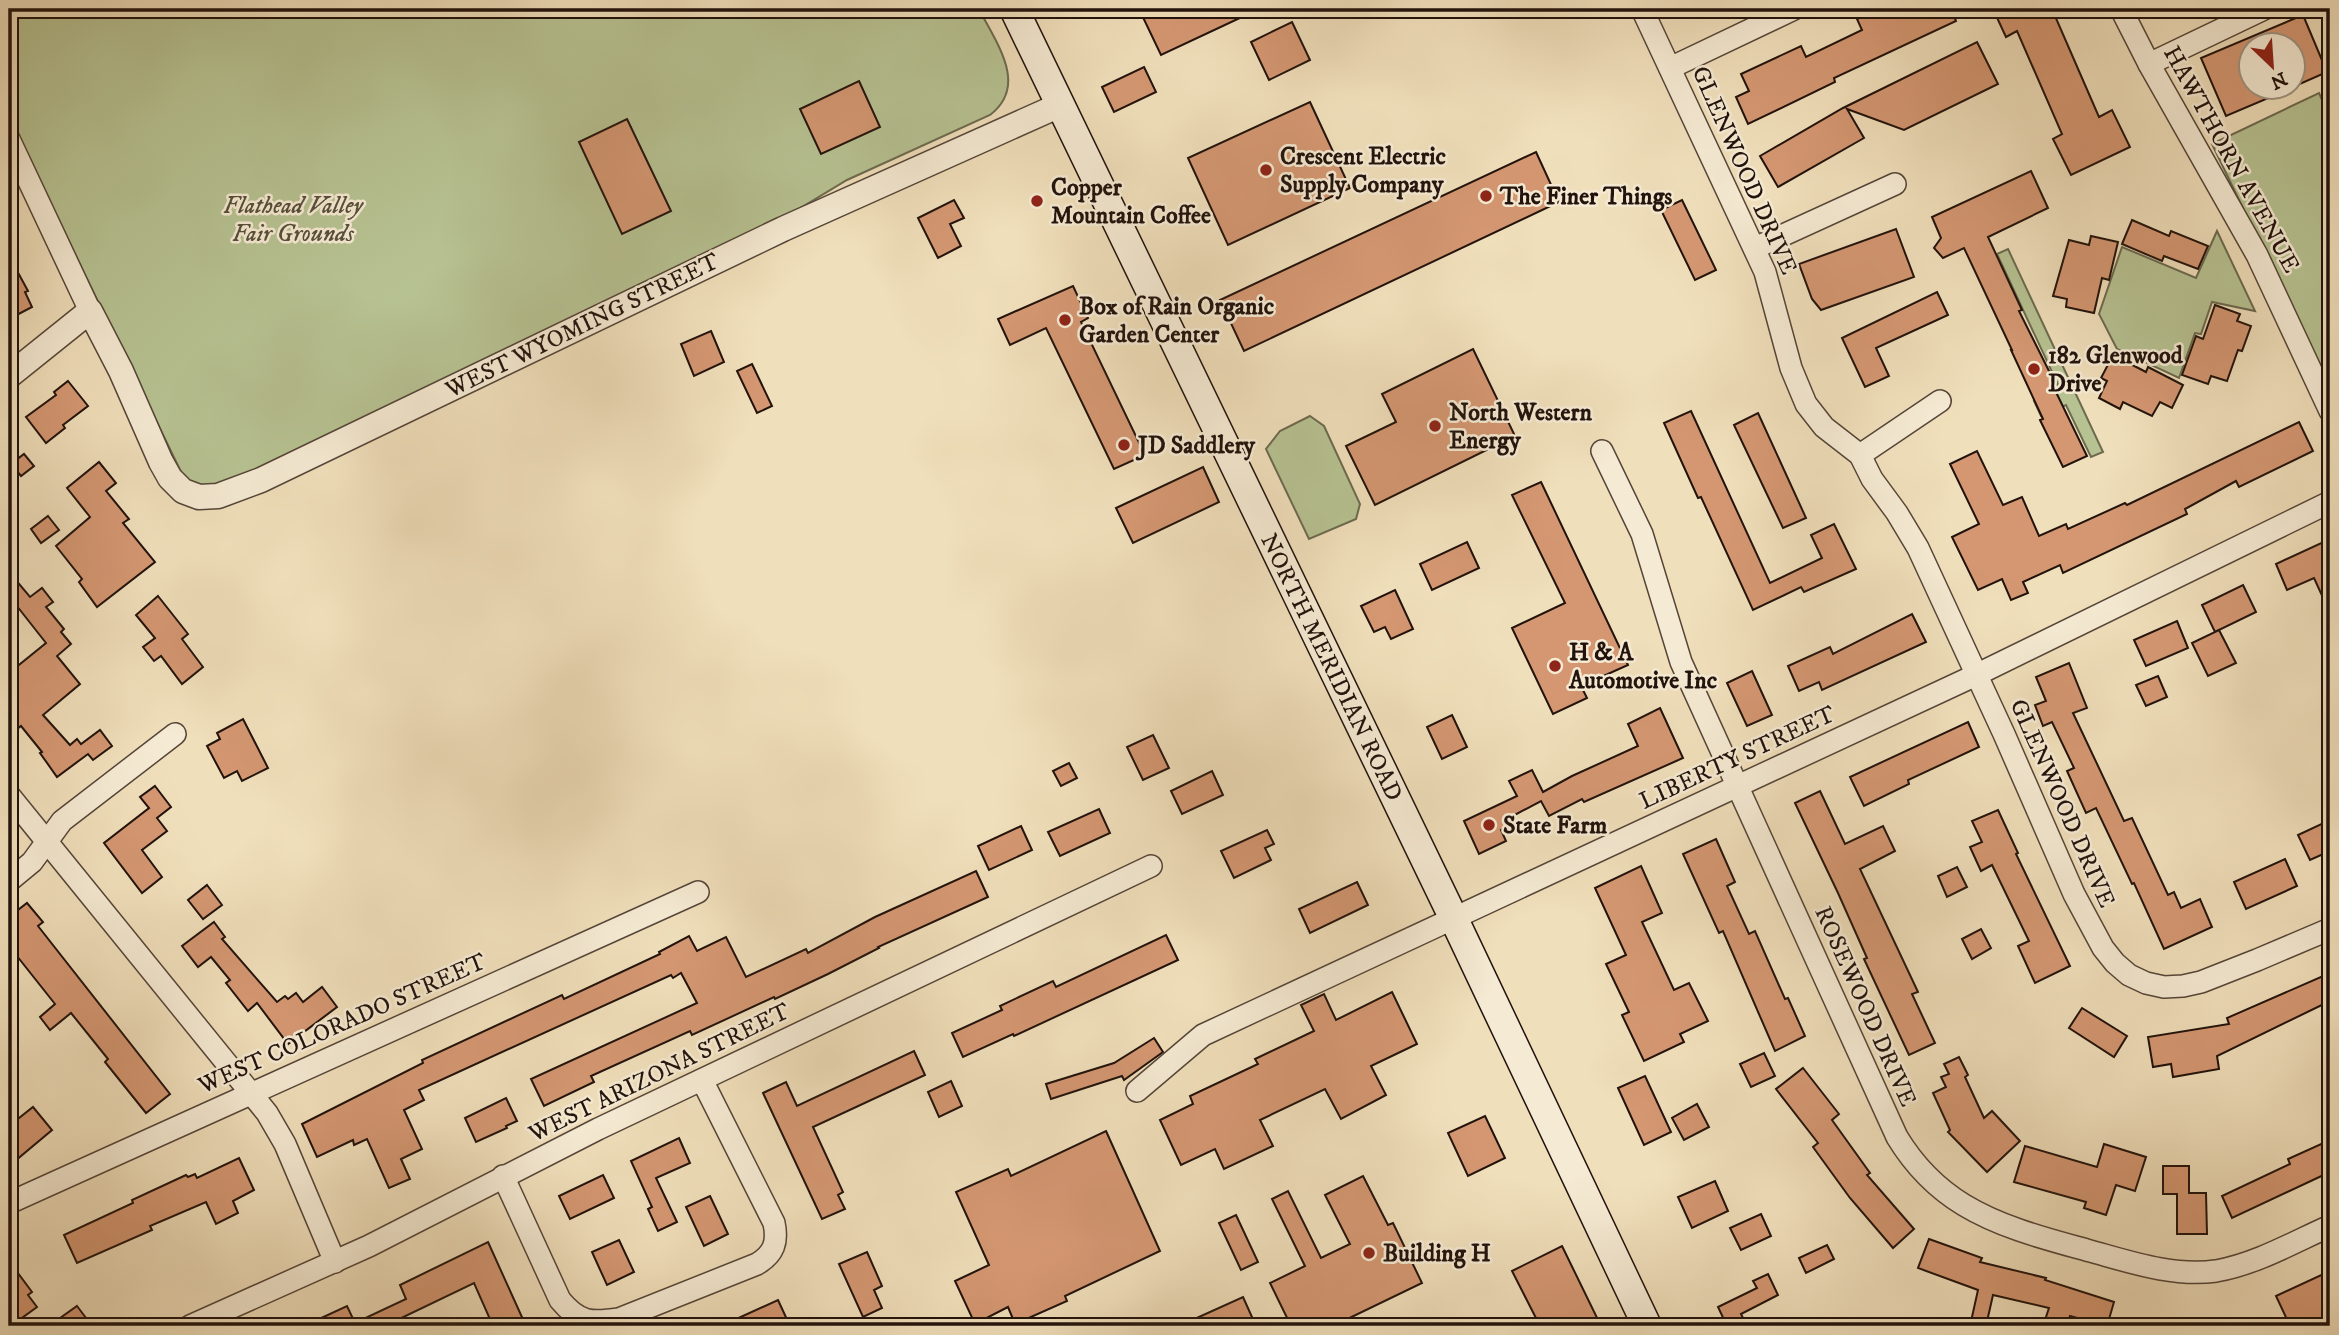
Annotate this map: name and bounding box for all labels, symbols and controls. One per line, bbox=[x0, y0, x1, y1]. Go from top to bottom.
north arrow bbox=[2238, 32, 2308, 102]
street label: HAWTHORN AVENUE bbox=[2158, 41, 2306, 277]
street label: GLENWOOD DRIVE bbox=[1685, 62, 1804, 279]
place label: Crescent Electric Supply Company bbox=[1280, 142, 1446, 200]
marker: Crescent Electric Supply Company bbox=[1258, 162, 1274, 178]
place label: Copper Mountain Coffee bbox=[1051, 173, 1211, 231]
place label: The Finer Things bbox=[1499, 182, 1672, 212]
marker: The Finer Things bbox=[1478, 188, 1494, 204]
park label: Flathead Valley Fair Grounds bbox=[223, 191, 364, 249]
marker: Copper Mountain Coffee bbox=[1029, 193, 1045, 209]
street label: WEST WYOMING STREET bbox=[440, 247, 724, 406]
place label: Box of Rain Organic Garden Center bbox=[1079, 292, 1275, 350]
marker: Box of Rain Organic Garden Center bbox=[1057, 312, 1073, 328]
place label: 182 Glenwood Drive bbox=[2048, 341, 2184, 399]
marker: 182 Glenwood Drive bbox=[2026, 361, 2042, 377]
place label: North Western Energy bbox=[1449, 398, 1592, 456]
marker: North Western Energy bbox=[1427, 418, 1443, 434]
place label: JD Saddlery bbox=[1135, 431, 1255, 461]
marker: JD Saddlery bbox=[1116, 437, 1132, 453]
street label: NORTH MERIDIAN ROAD bbox=[1253, 529, 1409, 806]
place label: H & A Automotive Inc bbox=[1568, 638, 1718, 696]
marker: H & A Automotive Inc bbox=[1547, 658, 1563, 674]
street label: GLENWOOD DRIVE bbox=[2003, 695, 2122, 912]
street label: LIBERTY STREET bbox=[1635, 699, 1840, 816]
place label: State Farm bbox=[1503, 811, 1607, 841]
marker: State Farm bbox=[1481, 817, 1497, 833]
street label: ROSEWOOD DRIVE bbox=[1807, 901, 1923, 1111]
street label: WEST COLORADO STREET bbox=[193, 947, 491, 1101]
street label: WEST ARIZONA STREET bbox=[523, 997, 795, 1150]
place label: Building H bbox=[1383, 1239, 1491, 1269]
marker: Building H bbox=[1361, 1245, 1377, 1261]

